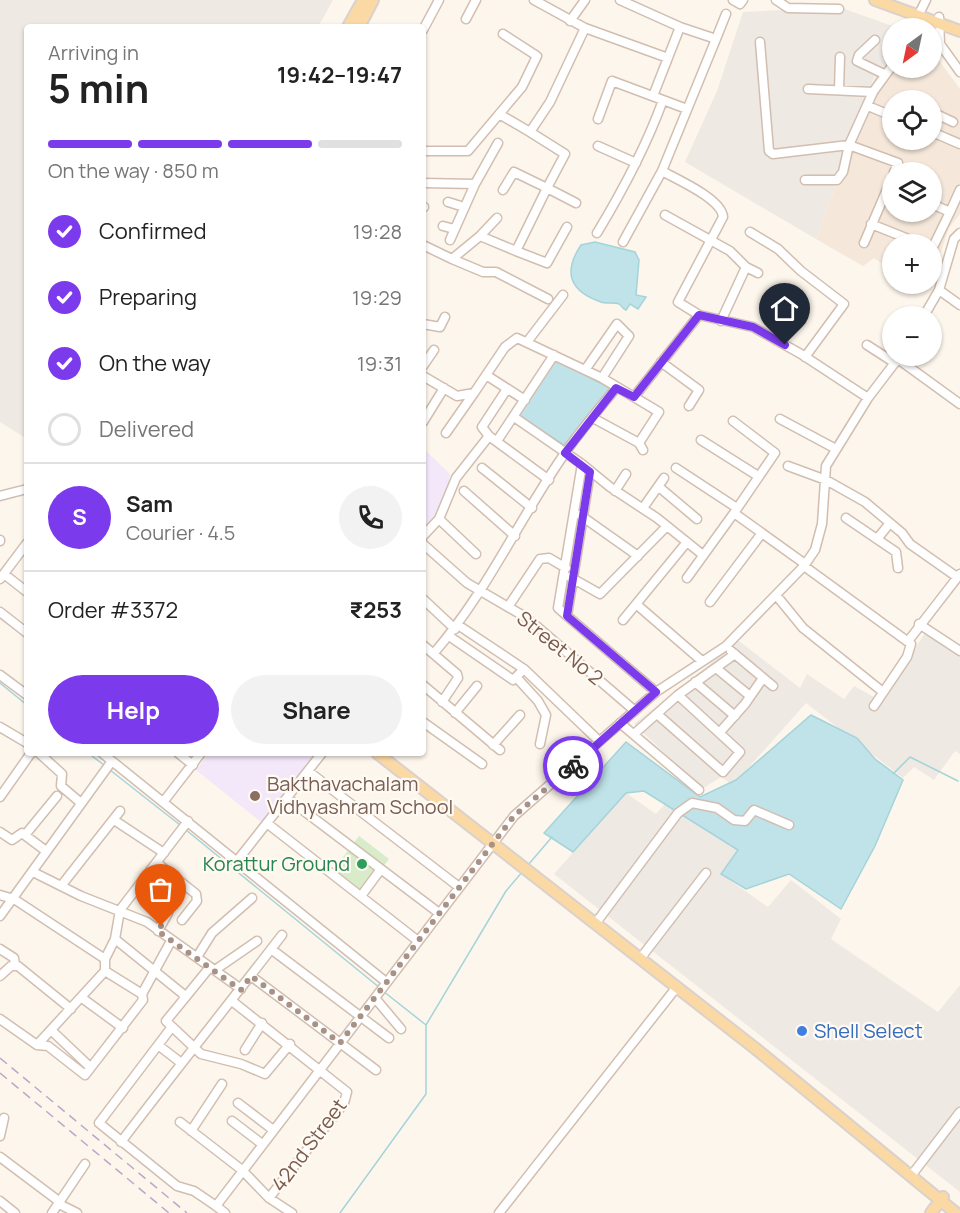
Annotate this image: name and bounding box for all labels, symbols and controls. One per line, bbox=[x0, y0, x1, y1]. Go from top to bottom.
north arrow bbox=[882, 18, 942, 78]
map controls bbox=[882, 18, 942, 366]
text: Arriving in bbox=[48, 39, 139, 66]
text: 19:42–19:47 bbox=[277, 60, 402, 90]
text: 5 min bbox=[48, 61, 149, 115]
button: locate bbox=[882, 90, 942, 150]
text: On the way · 850 m bbox=[48, 157, 219, 184]
button: layers bbox=[882, 162, 942, 222]
icon: check bbox=[48, 215, 81, 248]
text: Confirmed bbox=[99, 216, 207, 246]
text: 19:28 bbox=[353, 218, 402, 245]
button: + bbox=[882, 234, 942, 294]
icon: check bbox=[48, 281, 81, 314]
text: Preparing bbox=[99, 282, 197, 312]
pin bbox=[759, 283, 810, 345]
text: 19:29 bbox=[352, 284, 402, 311]
icon: home bbox=[768, 292, 801, 325]
button: − bbox=[882, 306, 942, 366]
icon: check bbox=[48, 347, 81, 380]
text: On the way bbox=[99, 348, 211, 378]
text: 19:31 bbox=[357, 350, 402, 377]
text: Delivered bbox=[99, 414, 194, 444]
button: phone bbox=[339, 486, 402, 549]
text: Sam bbox=[126, 489, 173, 519]
text: S bbox=[72, 502, 87, 532]
text: Courier · 4.5 bbox=[126, 519, 235, 546]
text: Order #3372 bbox=[48, 595, 178, 625]
text: ₹253 bbox=[350, 595, 402, 625]
street label: Street No 2 bbox=[512, 604, 609, 691]
button: Help bbox=[48, 675, 219, 744]
button: Share bbox=[231, 675, 402, 744]
courier bbox=[543, 736, 603, 796]
icon: bike bbox=[557, 750, 590, 783]
place label: Bakthavachalam Vidhyashram School bbox=[267, 770, 453, 820]
marker: Bakthavachalam Vidhyashram School bbox=[248, 789, 262, 803]
place label: Korattur Ground bbox=[203, 850, 350, 877]
marker: Korattur Ground bbox=[355, 857, 369, 871]
pin bbox=[135, 864, 186, 926]
icon: bag bbox=[144, 873, 177, 906]
place label: Shell Select bbox=[814, 1017, 923, 1044]
marker: Shell Select bbox=[795, 1024, 809, 1038]
street label: 42nd Street bbox=[265, 1093, 352, 1197]

